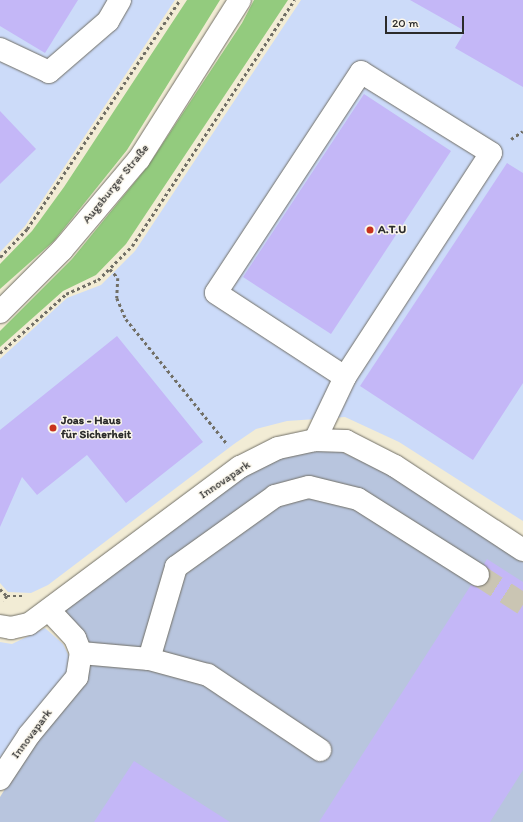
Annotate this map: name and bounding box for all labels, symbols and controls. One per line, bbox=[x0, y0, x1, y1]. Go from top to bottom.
scale bar bbox=[387, 8, 466, 34]
text: 20 m bbox=[392, 16, 419, 30]
street label: Augsburger Straße bbox=[80, 141, 152, 227]
place label: A.T.U bbox=[378, 223, 406, 237]
marker: A.T.U bbox=[365, 225, 375, 235]
place label: Joas - Haus für Sicherheit bbox=[61, 414, 131, 442]
marker: Joas - Haus für Sicherheit bbox=[48, 423, 58, 433]
street label: Innovapark bbox=[197, 458, 253, 502]
street label: Innovapark bbox=[9, 706, 55, 762]

